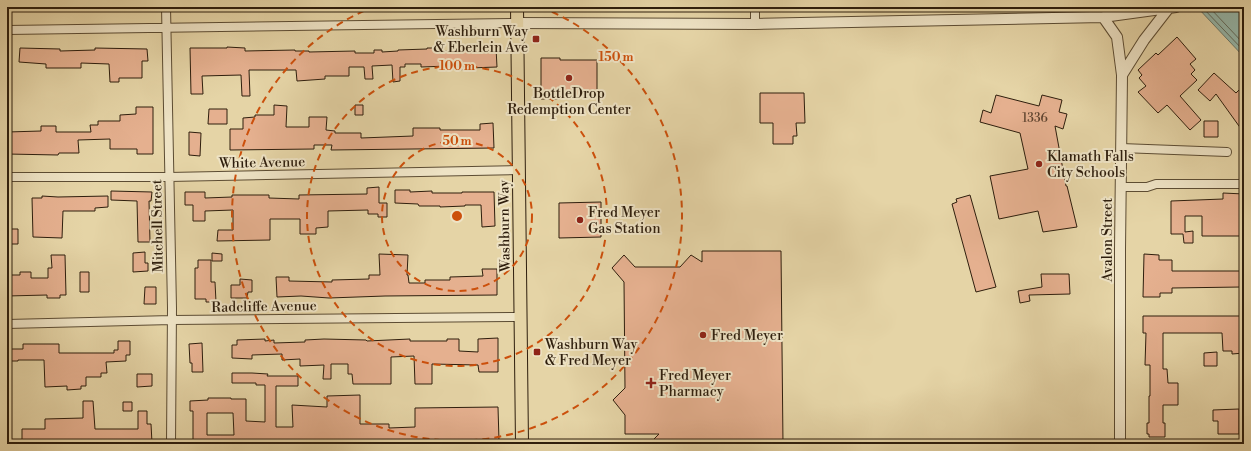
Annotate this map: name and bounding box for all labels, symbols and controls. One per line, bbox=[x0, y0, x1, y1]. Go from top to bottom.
place label: Washburn Way & Eberlein Ave bbox=[434, 23, 528, 57]
marker: Washburn Way & Eberlein Ave bbox=[531, 34, 541, 44]
text: 150 m bbox=[599, 50, 633, 65]
text: 100 m bbox=[439, 59, 475, 74]
marker: BottleDrop Redemption Center bbox=[564, 73, 574, 83]
place label: BottleDrop Redemption Center bbox=[507, 85, 631, 119]
house number: 1336 bbox=[1022, 111, 1048, 126]
text: 50 m bbox=[442, 134, 472, 149]
place label: Klamath Falls City Schools bbox=[1047, 148, 1134, 182]
street label: White Avenue bbox=[218, 153, 305, 173]
marker: Klamath Falls City Schools bbox=[1034, 159, 1044, 169]
street label: Mitchell Street bbox=[148, 179, 168, 273]
street label: Washburn Way bbox=[495, 179, 515, 273]
street label: Avalon Street bbox=[1099, 198, 1117, 283]
place label: Fred Meyer Gas Station bbox=[588, 204, 661, 238]
centre of rings bbox=[450, 209, 464, 223]
marker: Fred Meyer Gas Station bbox=[575, 215, 585, 225]
street label: Radcliffe Avenue bbox=[211, 297, 317, 317]
place label: Fred Meyer bbox=[711, 327, 783, 345]
marker: Fred Meyer bbox=[698, 330, 708, 340]
place label: Washburn Way & Fred Meyer bbox=[544, 336, 638, 370]
marker: Washburn Way & Fred Meyer bbox=[532, 347, 542, 357]
place label: Fred Meyer Pharmacy bbox=[659, 367, 731, 401]
marker: Fred Meyer Pharmacy bbox=[646, 378, 656, 388]

